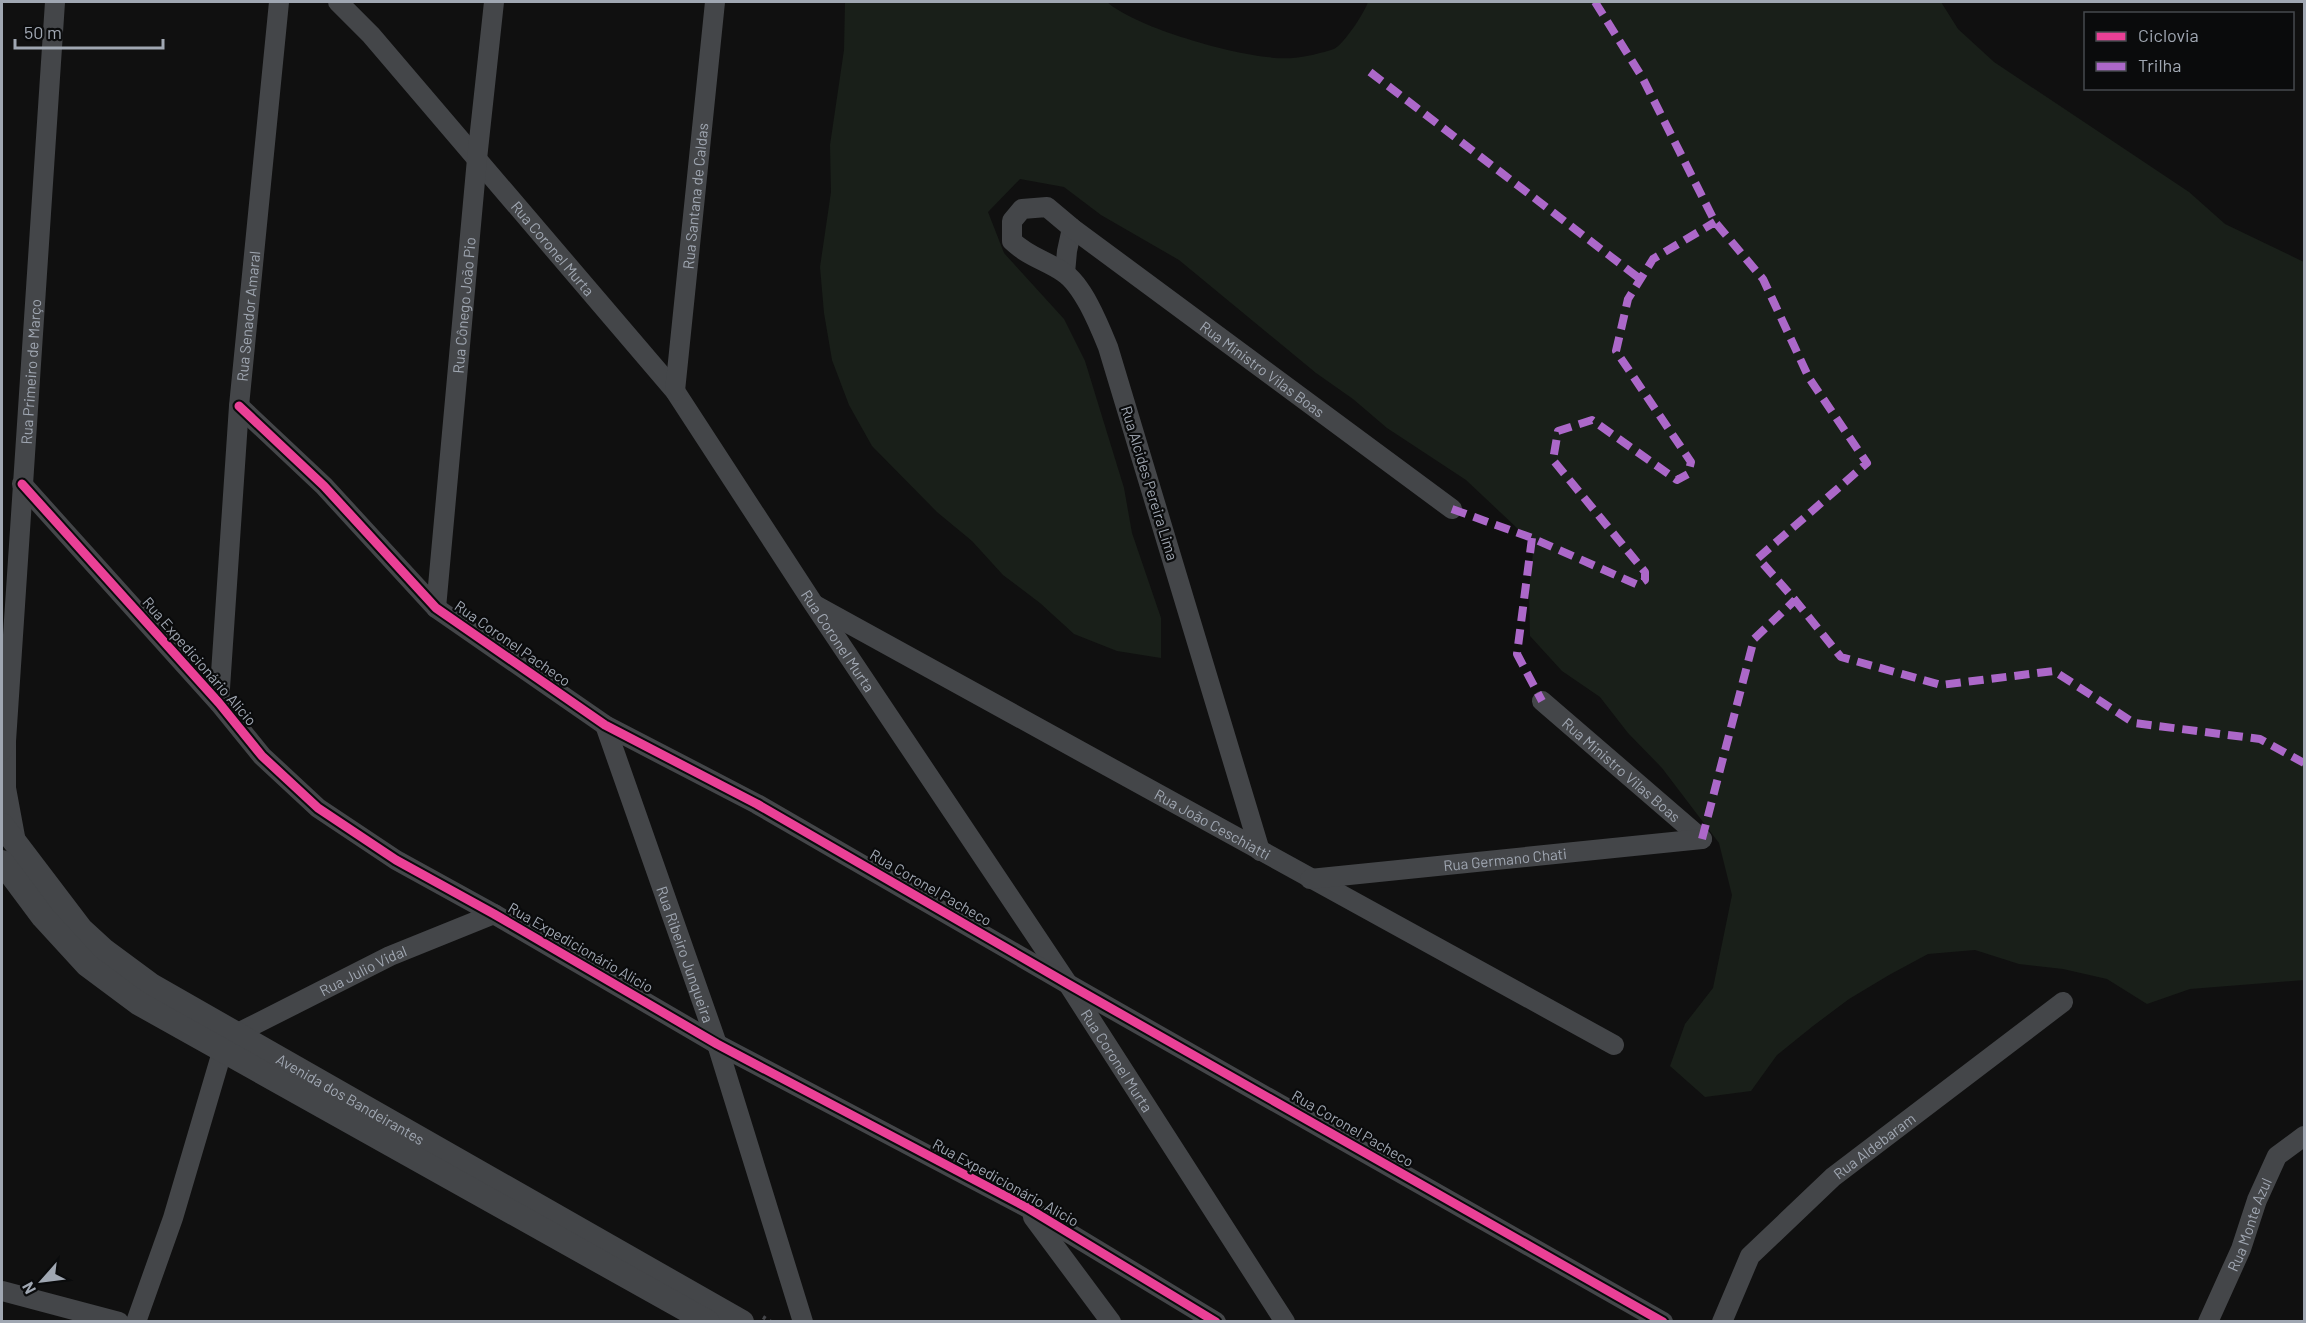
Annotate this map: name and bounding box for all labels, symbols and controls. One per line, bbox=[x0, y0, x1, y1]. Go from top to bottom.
scale bar bbox=[15, 12, 164, 50]
legend bbox=[2084, 12, 2294, 90]
text: 50 m bbox=[24, 21, 62, 43]
text: Ciclovia bbox=[2138, 24, 2199, 46]
text: Trilha bbox=[2138, 54, 2182, 76]
street label: Rua Santana de Caldas bbox=[679, 122, 712, 270]
street label: Rua Coronel Murta bbox=[508, 197, 598, 299]
street label: Rua Cônego João Pio bbox=[448, 236, 479, 374]
street label: Rua Senador Amaral bbox=[232, 250, 263, 382]
street label: Rua Primeiro de Março bbox=[17, 298, 44, 445]
street label: Rua Ministro Vilas Boas bbox=[1197, 317, 1328, 421]
street label: Rua Alcides Pereira Lima bbox=[1118, 404, 1182, 562]
street label: Rua Coronel Murta bbox=[798, 586, 879, 695]
street label: Rua Expedicionário Alicio bbox=[139, 593, 261, 729]
street label: Rua Coronel Pacheco bbox=[452, 596, 574, 690]
street label: Rua Ministro Vilas Boas bbox=[1559, 714, 1684, 825]
street label: Rua João Ceschiatti bbox=[1151, 785, 1274, 863]
street label: Rua Germano Chati bbox=[1442, 844, 1568, 874]
street label: Rua Coronel Pacheco bbox=[867, 845, 995, 929]
street label: Rua Ribeiro Junqueira bbox=[653, 884, 718, 1025]
street label: Rua Expedicionário Alicio bbox=[505, 898, 657, 996]
street label: Rua Julio Vidal bbox=[316, 941, 409, 999]
street label: Rua Coronel Murta bbox=[1077, 1006, 1157, 1115]
street label: Avenida dos Bandeirantes bbox=[273, 1049, 428, 1148]
street label: Rua Coronel Pacheco bbox=[1289, 1086, 1417, 1170]
street label: Rua Aldebaram bbox=[1830, 1109, 1919, 1183]
street label: Rua Expedicionário Alicio bbox=[930, 1134, 1082, 1230]
street label: Rua Monte Azul bbox=[2223, 1175, 2275, 1274]
north arrow bbox=[12, 1251, 72, 1311]
text: N bbox=[17, 1279, 39, 1297]

